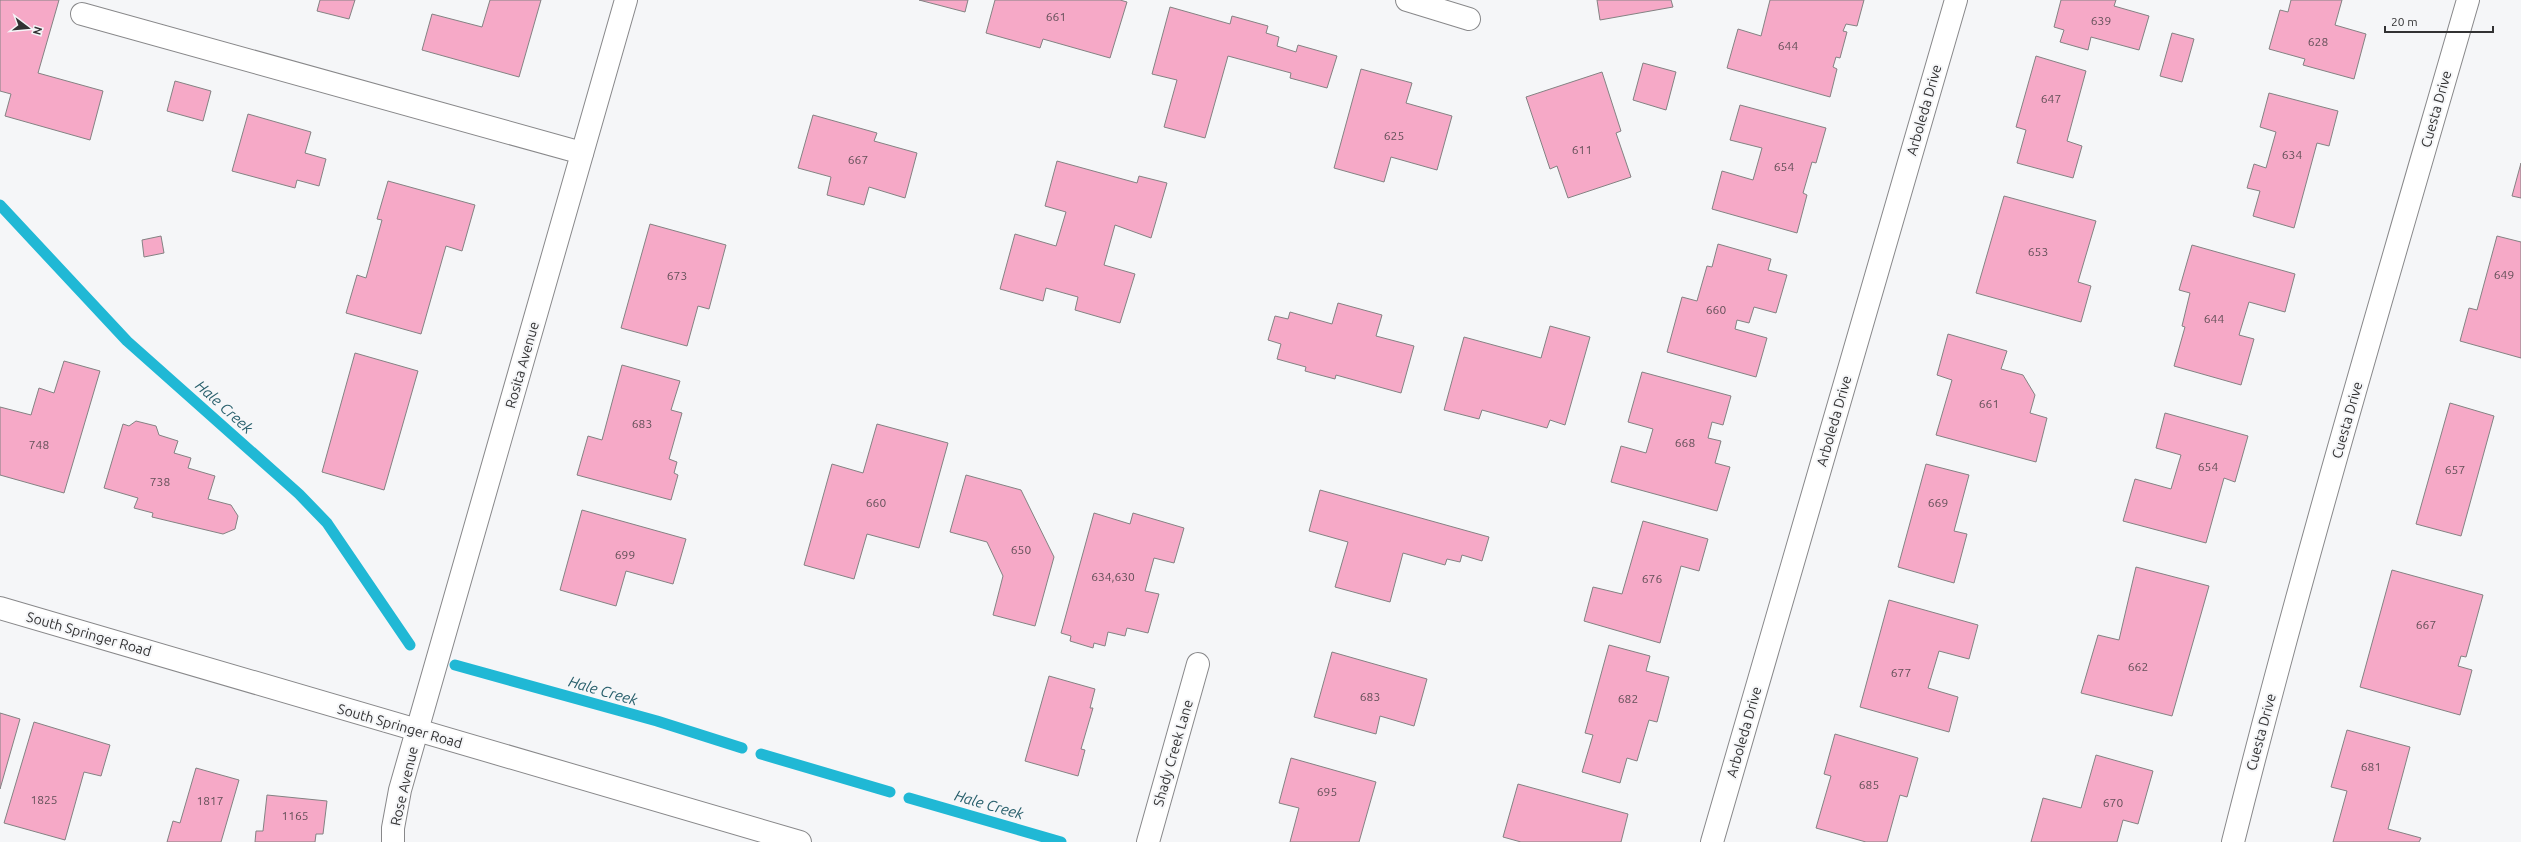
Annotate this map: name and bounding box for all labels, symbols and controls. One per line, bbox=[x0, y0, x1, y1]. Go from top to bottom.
north arrow bbox=[8, 8, 48, 48]
scale bar bbox=[2385, 8, 2493, 34]
house number: 661 bbox=[1046, 10, 1066, 23]
house number: 639 bbox=[2091, 14, 2111, 27]
text: 20 m bbox=[2391, 15, 2418, 28]
text: N bbox=[31, 25, 45, 36]
house number: 628 bbox=[2308, 35, 2328, 48]
house number: 644 bbox=[1778, 39, 1798, 52]
street label: Arboleda Drive bbox=[1903, 63, 1945, 157]
street label: Cuesta Drive bbox=[2417, 69, 2455, 149]
house number: 647 bbox=[2041, 92, 2061, 105]
house number: 625 bbox=[1384, 129, 1404, 142]
house number: 611 bbox=[1572, 143, 1592, 156]
house number: 634 bbox=[2282, 148, 2302, 161]
house number: 667 bbox=[848, 153, 868, 166]
house number: 654 bbox=[1774, 160, 1794, 173]
house number: 653 bbox=[2028, 245, 2048, 258]
house number: 649 bbox=[2494, 268, 2514, 281]
house number: 673 bbox=[667, 269, 687, 282]
house number: 660 bbox=[1706, 303, 1726, 316]
house number: 644 bbox=[2204, 312, 2224, 325]
street label: Rosita Avenue bbox=[502, 320, 542, 410]
street label: Arboleda Drive bbox=[1813, 374, 1855, 468]
water label: Hale Creek bbox=[192, 376, 257, 437]
street label: Cuesta Drive bbox=[2328, 380, 2366, 460]
house number: 661 bbox=[1979, 397, 1999, 410]
house number: 683 bbox=[632, 417, 652, 430]
house number: 668 bbox=[1675, 436, 1695, 449]
house number: 748 bbox=[29, 438, 49, 451]
house number: 654 bbox=[2198, 460, 2218, 473]
house number: 657 bbox=[2445, 463, 2465, 476]
house number: 738 bbox=[150, 475, 170, 488]
house number: 660 bbox=[866, 496, 886, 509]
house number: 669 bbox=[1928, 496, 1948, 509]
house number: 650 bbox=[1011, 543, 1031, 556]
house number: 699 bbox=[615, 548, 635, 561]
house number: 634,630 bbox=[1091, 570, 1135, 583]
house number: 676 bbox=[1642, 572, 1662, 585]
street label: South Springer Road bbox=[25, 609, 153, 659]
house number: 667 bbox=[2416, 618, 2436, 631]
house number: 662 bbox=[2128, 660, 2148, 673]
house number: 677 bbox=[1891, 666, 1911, 679]
water label: Hale Creek bbox=[567, 673, 640, 709]
street label: Arboleda Drive bbox=[1723, 685, 1765, 779]
house number: 683 bbox=[1360, 690, 1380, 703]
house number: 682 bbox=[1618, 692, 1638, 705]
street label: Cuesta Drive bbox=[2243, 692, 2279, 772]
street label: Shady Creek Lane bbox=[1150, 698, 1196, 808]
street label: South Springer Road bbox=[336, 701, 464, 751]
street label: Rose Avenue bbox=[387, 745, 421, 827]
house number: 681 bbox=[2361, 760, 2381, 773]
house number: 685 bbox=[1859, 778, 1879, 791]
house number: 695 bbox=[1317, 785, 1337, 798]
water label: Hale Creek bbox=[953, 787, 1026, 823]
house number: 1825 bbox=[30, 793, 58, 806]
house number: 1817 bbox=[196, 794, 224, 807]
house number: 670 bbox=[2103, 796, 2123, 809]
house number: 1165 bbox=[281, 809, 309, 822]

